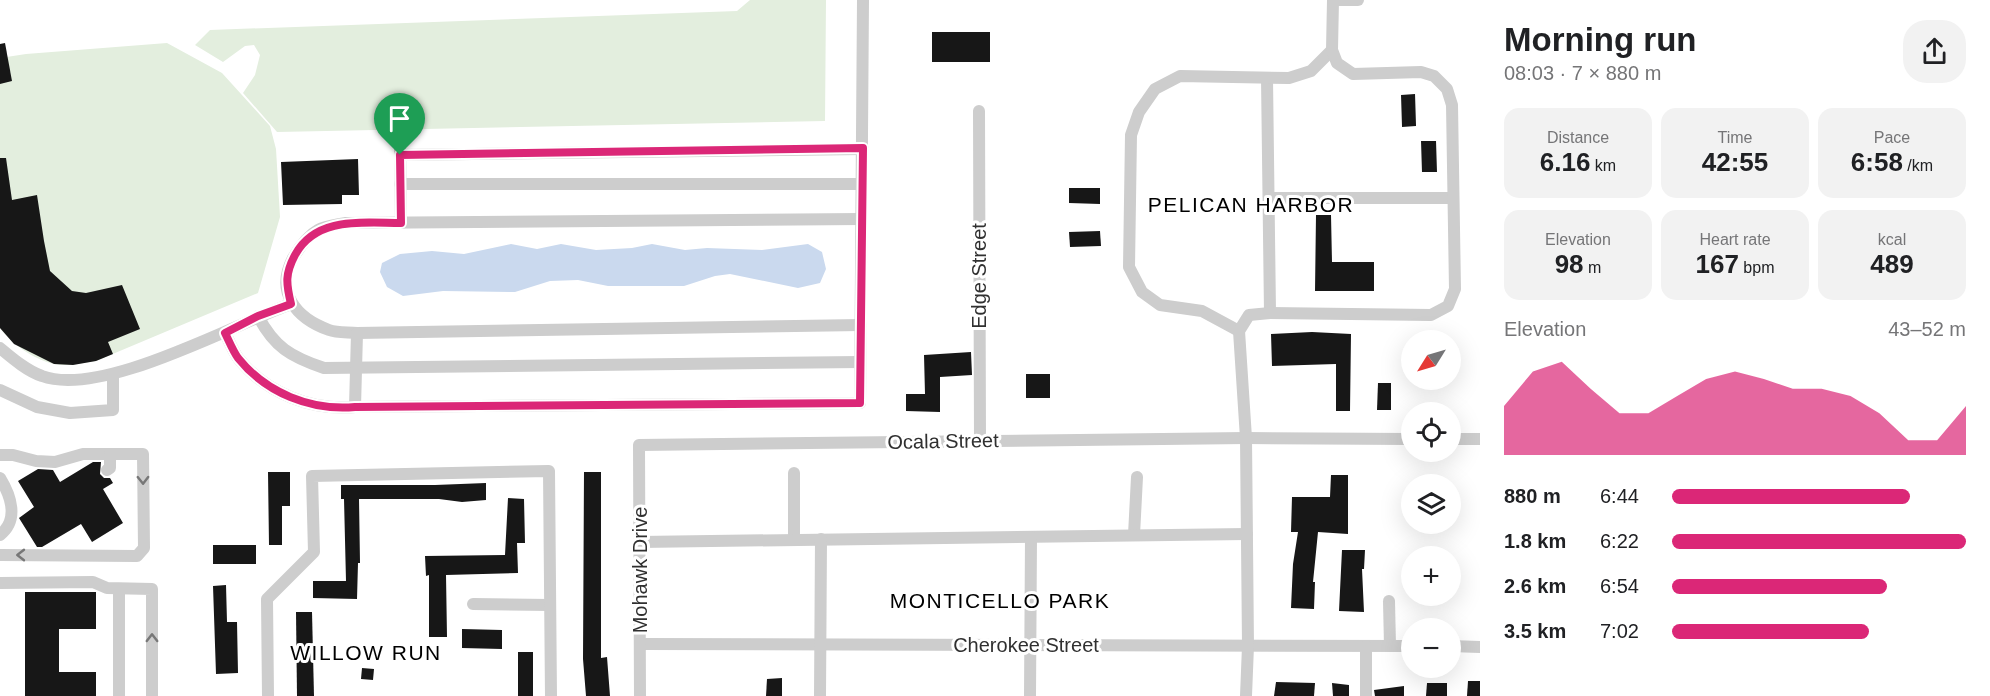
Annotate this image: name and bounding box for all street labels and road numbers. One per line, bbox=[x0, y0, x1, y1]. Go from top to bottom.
street label: Edge Street bbox=[968, 223, 990, 329]
street label: Ocala Street bbox=[887, 429, 999, 453]
street label: Mohawk Drive bbox=[629, 507, 651, 633]
street label: Cherokee Street bbox=[953, 634, 1099, 656]

